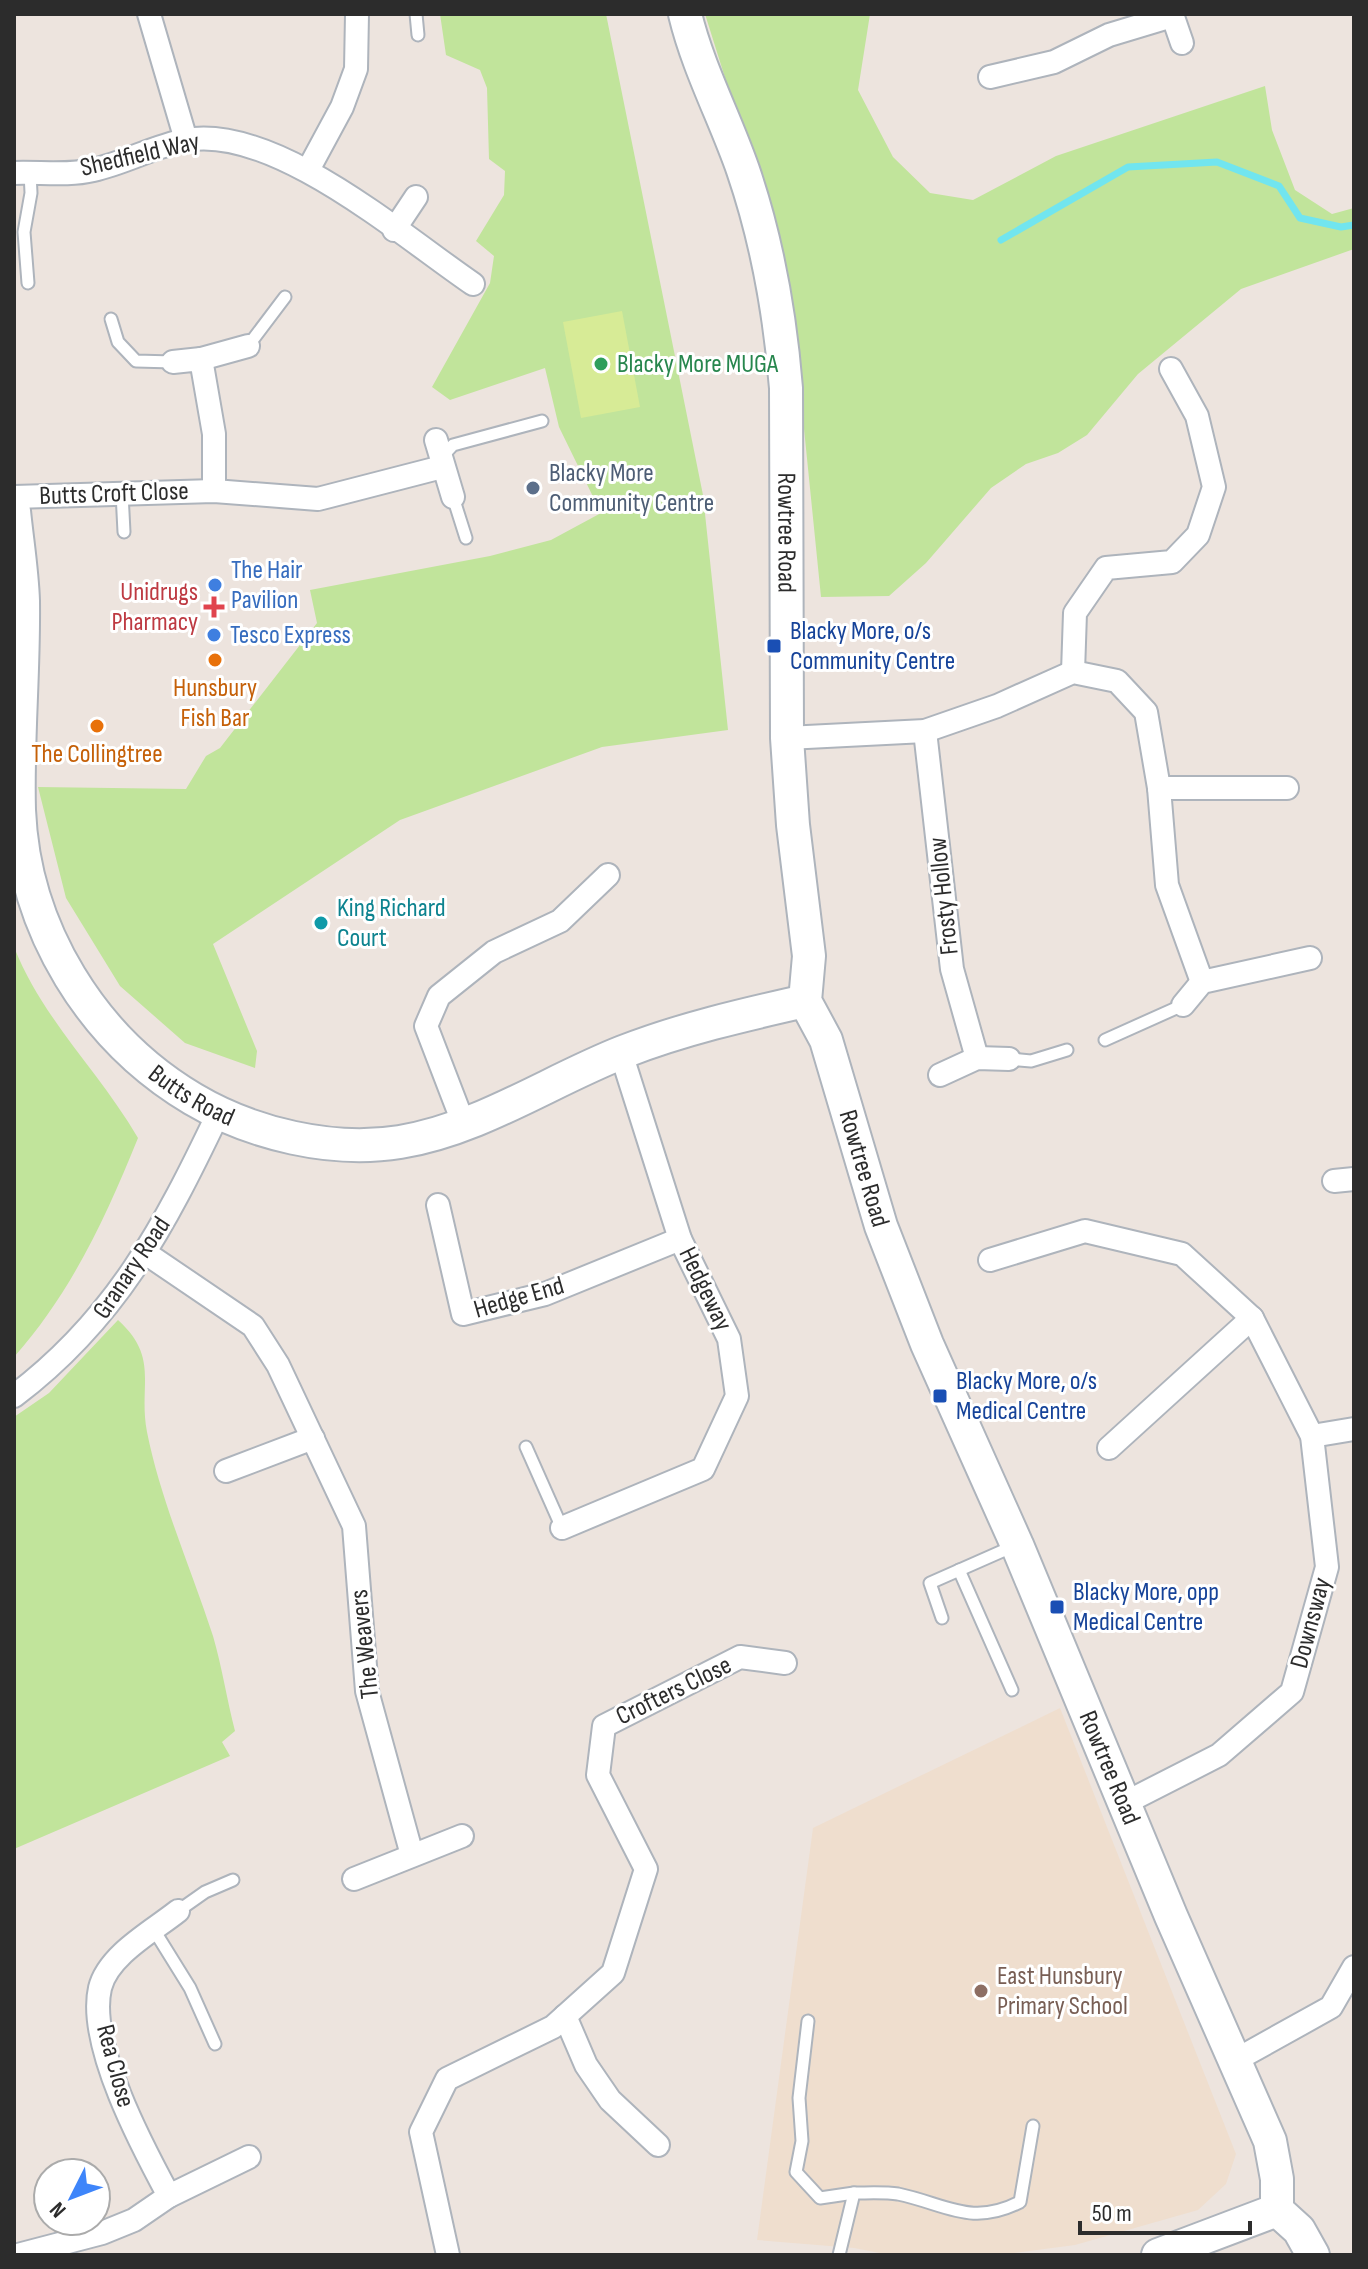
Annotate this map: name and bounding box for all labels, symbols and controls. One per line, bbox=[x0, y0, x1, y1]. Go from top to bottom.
street label: Shedfield Way bbox=[77, 126, 203, 184]
place label: Blacky More MUGA bbox=[617, 349, 779, 380]
marker: Blacky More MUGA bbox=[592, 355, 610, 373]
place label: Blacky More Community Centre bbox=[549, 458, 714, 519]
street label: Rowtree Road bbox=[771, 472, 802, 593]
street label: Butts Croft Close bbox=[39, 476, 189, 512]
marker: Blacky More Community Centre bbox=[524, 479, 542, 497]
place label: The Hair Pavilion bbox=[231, 555, 303, 616]
marker: The Hair Pavilion bbox=[206, 576, 224, 594]
place label: Unidrugs Pharmacy bbox=[111, 577, 198, 638]
marker: Unidrugs Pharmacy bbox=[205, 598, 223, 616]
place label: Blacky More, o/s Community Centre bbox=[790, 616, 955, 677]
place label: Tesco Express bbox=[230, 620, 351, 651]
marker: Tesco Express bbox=[205, 626, 223, 644]
marker: Blacky More, o/s Community Centre bbox=[765, 637, 783, 655]
marker: Hunsbury Fish Bar bbox=[206, 651, 224, 669]
place label: Hunsbury Fish Bar bbox=[173, 673, 257, 734]
marker: The Collingtree bbox=[88, 717, 106, 735]
place label: The Collingtree bbox=[31, 739, 163, 770]
street label: Frosty Hollow bbox=[922, 835, 966, 956]
place label: King Richard Court bbox=[337, 893, 446, 954]
marker: King Richard Court bbox=[312, 914, 330, 932]
street label: Butts Road bbox=[142, 1058, 239, 1133]
street label: Rowtree Road bbox=[832, 1106, 896, 1231]
street label: Granary Road bbox=[87, 1211, 177, 1325]
street label: Hedgeway bbox=[672, 1242, 738, 1336]
street label: Hedge End bbox=[470, 1270, 568, 1326]
place label: Blacky More, o/s Medical Centre bbox=[956, 1366, 1097, 1427]
marker: Blacky More, o/s Medical Centre bbox=[931, 1387, 949, 1405]
street label: Downsway bbox=[1284, 1574, 1338, 1672]
place label: Blacky More, opp Medical Centre bbox=[1073, 1577, 1219, 1638]
street label: The Weavers bbox=[344, 1588, 386, 1700]
marker: Blacky More, opp Medical Centre bbox=[1048, 1598, 1066, 1616]
street label: Crofters Close bbox=[611, 1650, 737, 1732]
street label: Rowtree Road bbox=[1072, 1706, 1147, 1829]
place label: East Hunsbury Primary School bbox=[997, 1961, 1128, 2022]
marker: East Hunsbury Primary School bbox=[972, 1982, 990, 2000]
street label: Rea Close bbox=[89, 2021, 141, 2111]
north arrow bbox=[32, 2157, 112, 2237]
scale bar bbox=[1080, 2185, 1250, 2235]
text: N bbox=[44, 2196, 72, 2223]
text: 50 m bbox=[1092, 2199, 1132, 2228]

